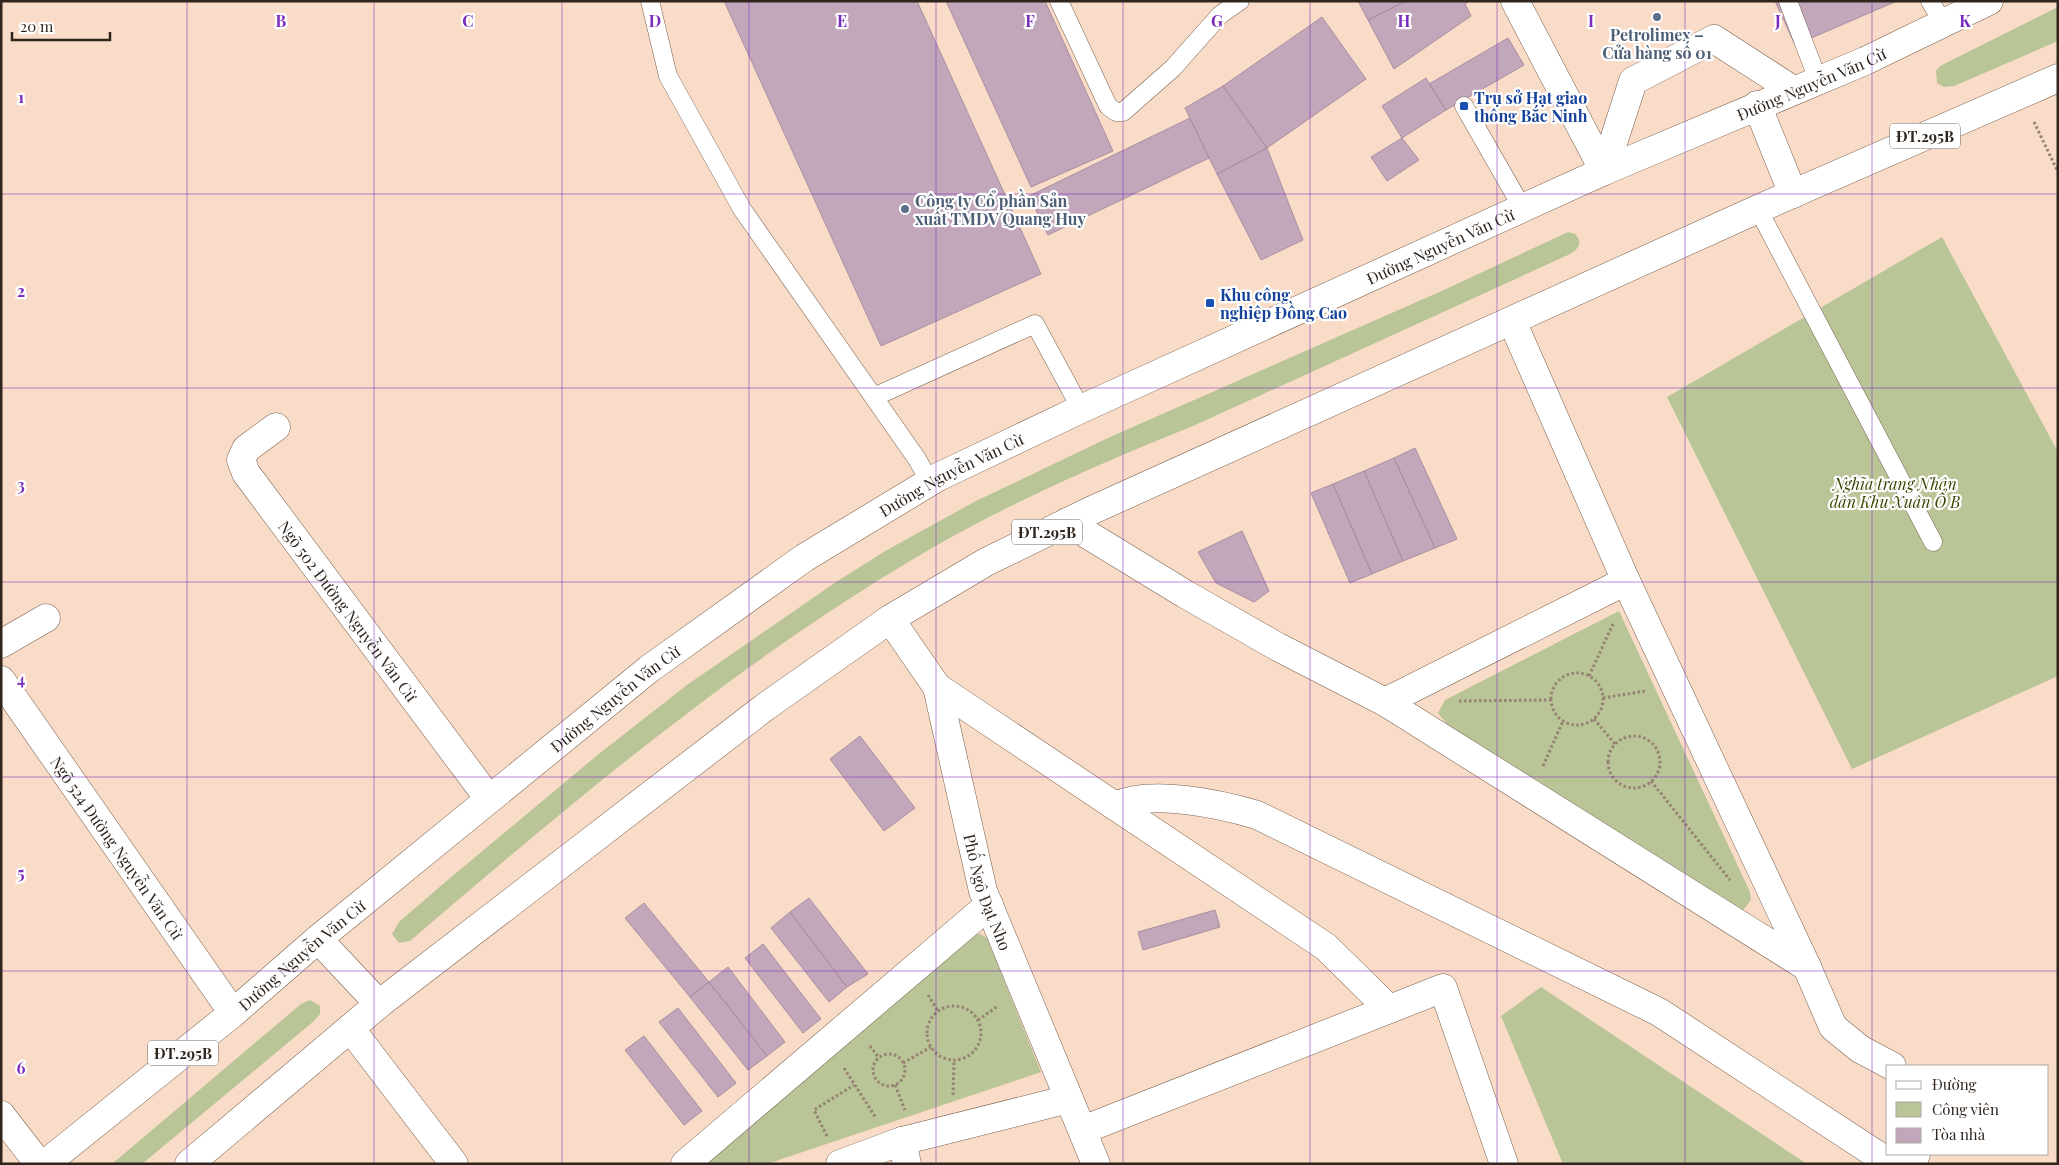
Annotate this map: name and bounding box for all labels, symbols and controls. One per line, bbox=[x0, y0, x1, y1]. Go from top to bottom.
scale bar bbox=[12, 10, 110, 42]
text: B bbox=[276, 10, 287, 31]
text: C bbox=[462, 10, 474, 31]
text: D bbox=[649, 10, 661, 31]
text: E bbox=[837, 10, 847, 31]
text: F bbox=[1025, 10, 1035, 31]
text: G bbox=[1211, 10, 1223, 31]
text: H bbox=[1398, 10, 1411, 31]
text: I bbox=[1588, 10, 1594, 31]
text: J bbox=[1774, 10, 1781, 31]
text: K bbox=[1959, 10, 1971, 31]
marker: Petrolimex – Cửa hàng số 01 bbox=[1651, 11, 1663, 23]
text: 20 m bbox=[20, 16, 54, 36]
place label: Petrolimex – Cửa hàng số 01 bbox=[1602, 24, 1712, 63]
street label: Đường Nguyễn Văn Cừ bbox=[1733, 42, 1890, 124]
text: 1 bbox=[18, 86, 24, 107]
place label: Trụ sở Hạt giao thông Bắc Ninh bbox=[1473, 87, 1588, 126]
marker: Trụ sở Hạt giao thông Bắc Ninh bbox=[1458, 100, 1470, 112]
road number: ĐT.295B bbox=[1890, 124, 1960, 148]
place label: Công ty Cổ phần Sản xuất TMDV Quang Huy bbox=[915, 188, 1086, 229]
marker: Công ty Cổ phần Sản xuất TMDV Quang Huy bbox=[899, 203, 911, 215]
street label: Đường Nguyễn Văn Cừ bbox=[1363, 203, 1518, 288]
text: 2 bbox=[17, 280, 25, 301]
place label: Khu công nghiệp Đồng Cao bbox=[1220, 284, 1347, 323]
marker: Khu công nghiệp Đồng Cao bbox=[1204, 297, 1216, 309]
street label: Đường Nguyễn Văn Cừ bbox=[875, 427, 1027, 521]
park label: Nghĩa trang Nhân dân Khu Xuân Ổ B bbox=[1830, 473, 1960, 512]
text: 3 bbox=[17, 474, 25, 495]
street label: Ngõ 502 Đường Nguyễn Văn Cừ bbox=[274, 516, 423, 706]
road number: ĐT.295B bbox=[1012, 520, 1082, 544]
street label: Đường Nguyễn Văn Cừ bbox=[545, 640, 684, 756]
text: 4 bbox=[17, 668, 25, 689]
street label: Ngõ 524 Đường Nguyễn Văn Cừ bbox=[47, 752, 189, 944]
street label: Phố Ngô Đạt Nho bbox=[960, 832, 1017, 953]
text: 5 bbox=[17, 862, 25, 883]
street label: Đường Nguyễn Văn Cừ bbox=[233, 894, 370, 1015]
road number: ĐT.295B bbox=[148, 1040, 218, 1066]
text: 6 bbox=[17, 1057, 26, 1078]
legend bbox=[1886, 1065, 2049, 1155]
text: Đường bbox=[1932, 1074, 1977, 1094]
text: Công viên bbox=[1932, 1099, 1999, 1119]
text: Tòa nhà bbox=[1932, 1124, 1986, 1144]

